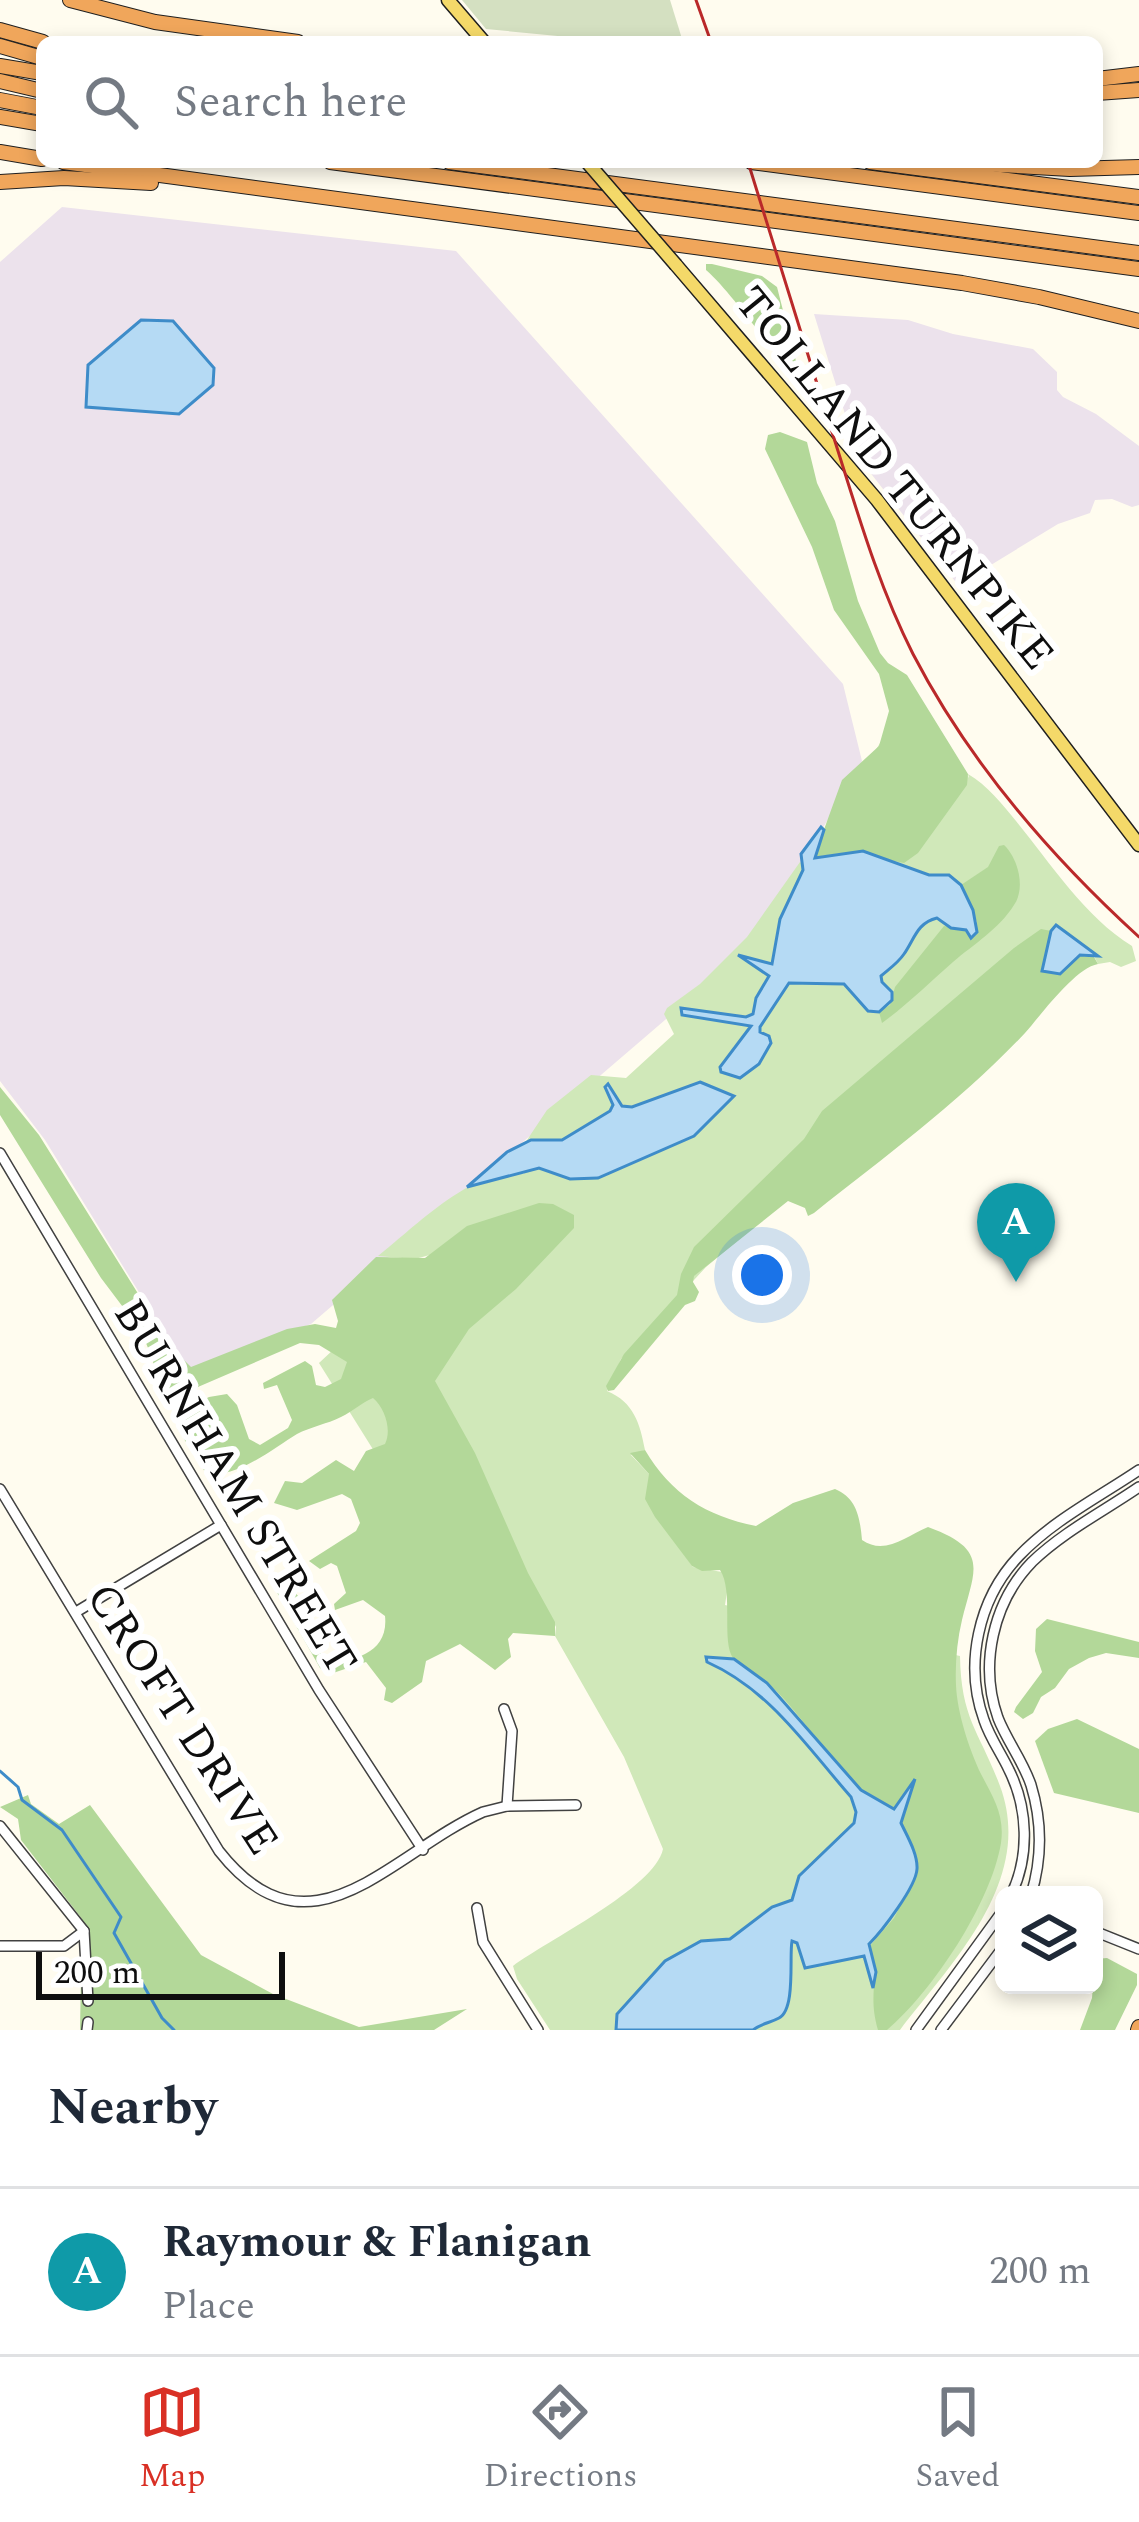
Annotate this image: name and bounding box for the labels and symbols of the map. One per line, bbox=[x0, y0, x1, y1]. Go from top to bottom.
street label: TOLLAND TURNPIKE bbox=[717, 271, 1071, 686]
pin: A bbox=[977, 1183, 1055, 1282]
your location bbox=[732, 1245, 792, 1305]
street label: BURNHAM STREET bbox=[95, 1286, 375, 1688]
street label: CROFT DRIVE bbox=[68, 1569, 296, 1869]
scale bar bbox=[36, 1946, 285, 1999]

